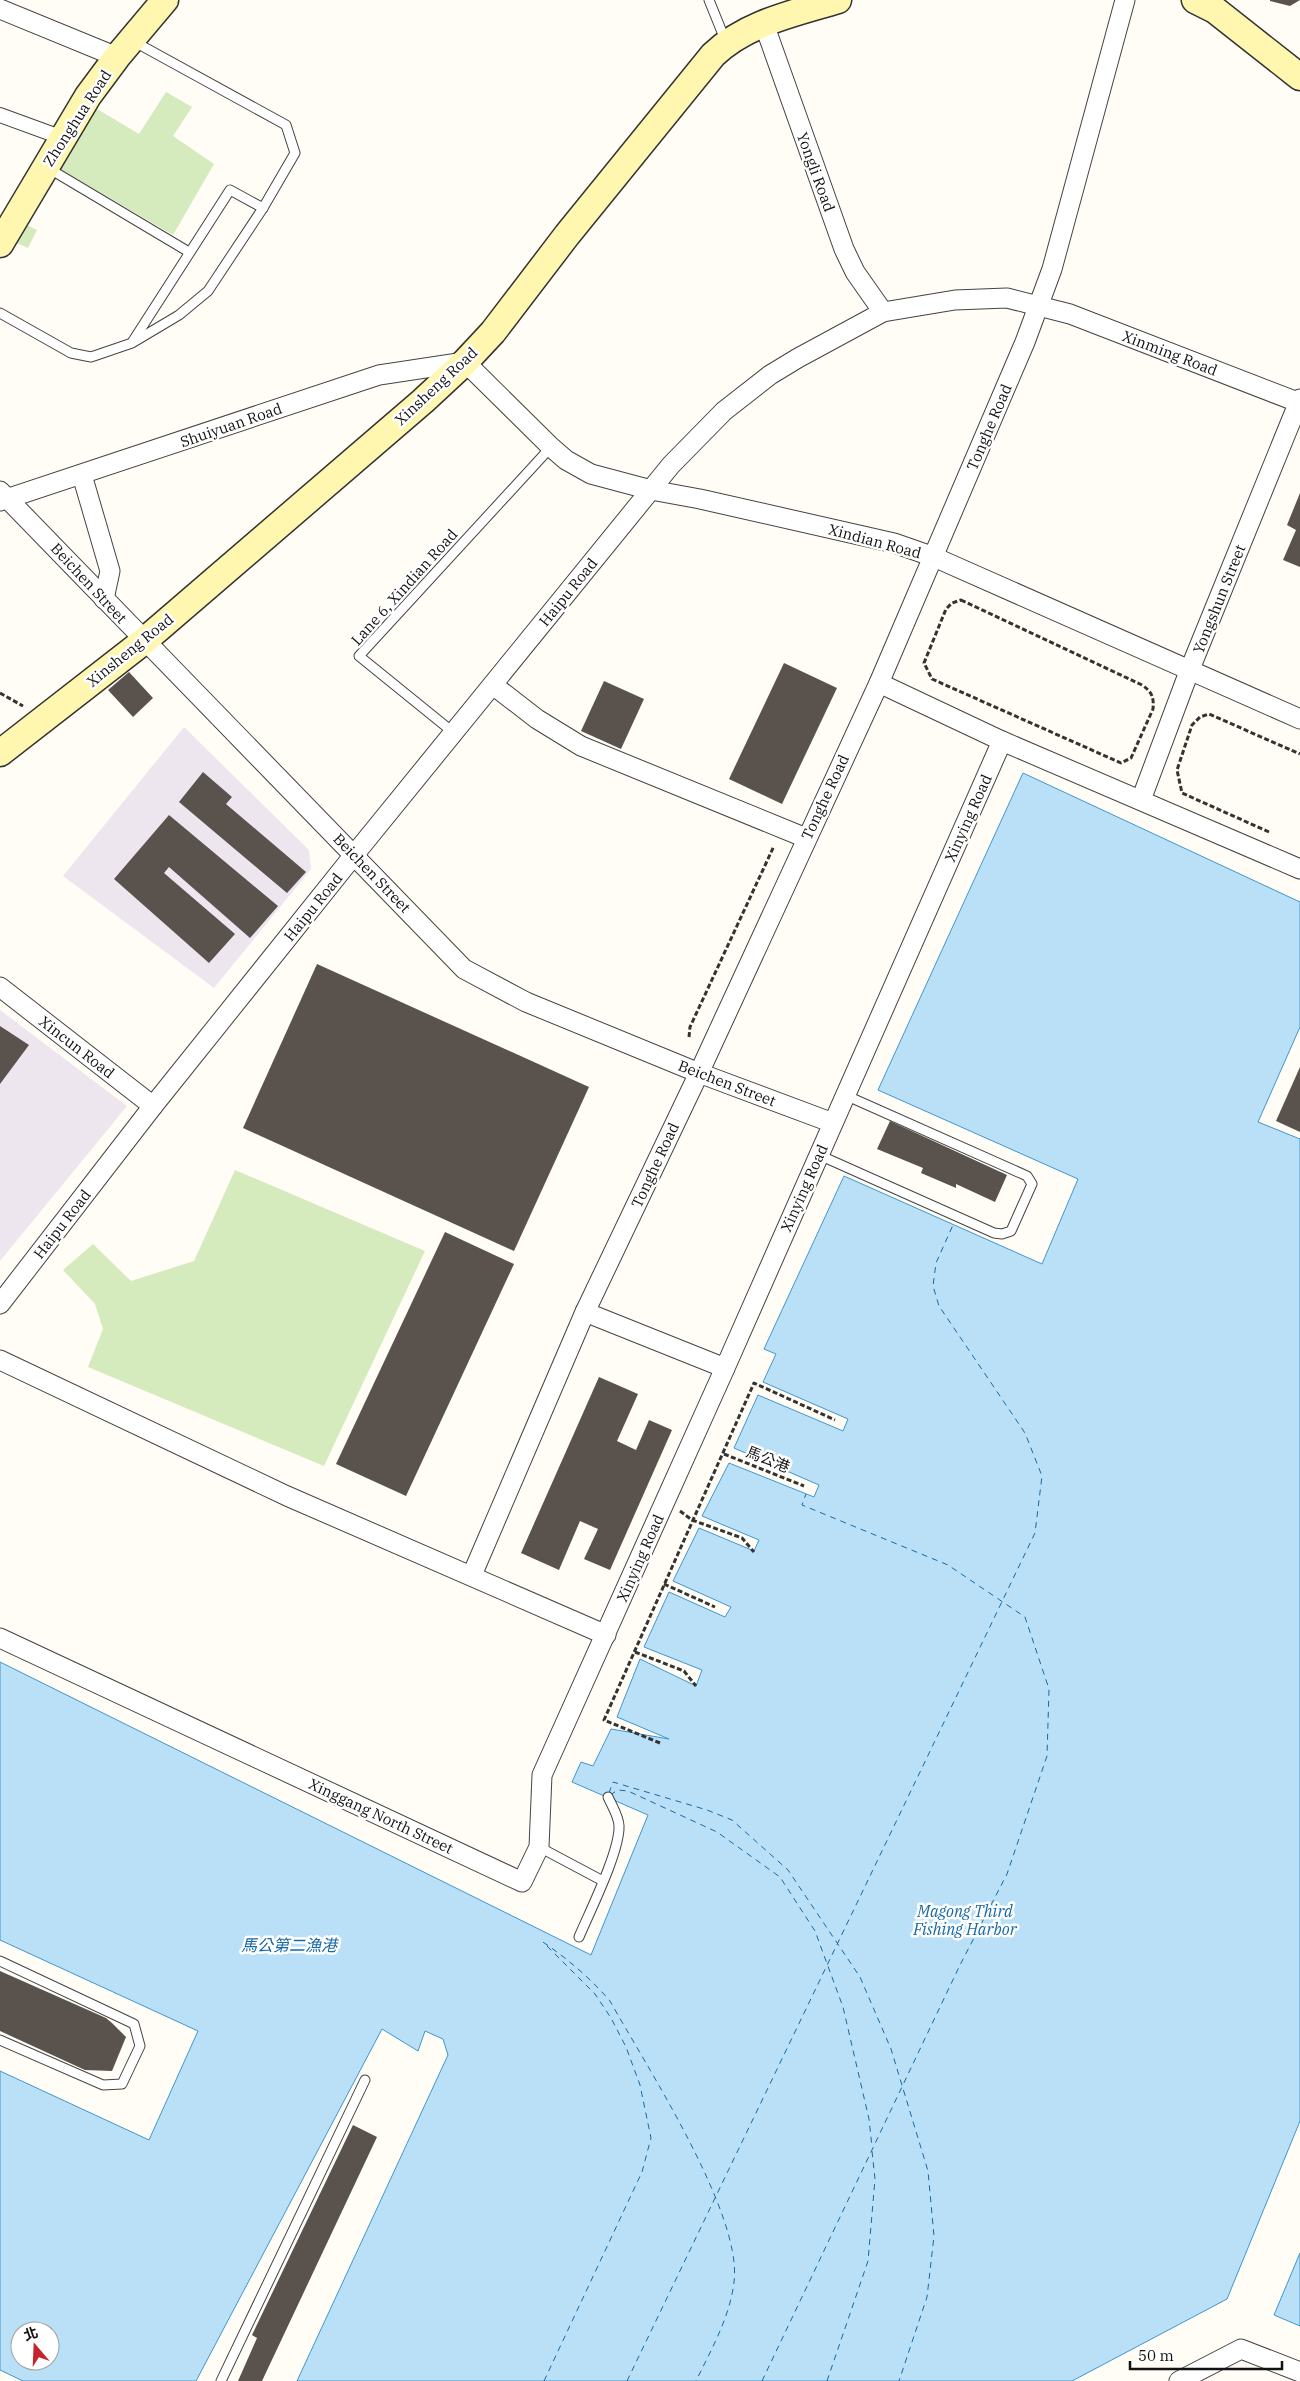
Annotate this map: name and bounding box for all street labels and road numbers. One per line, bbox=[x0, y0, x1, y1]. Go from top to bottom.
street label: Zhonghua Road bbox=[39, 66, 115, 170]
street label: Yongli Road bbox=[793, 130, 839, 214]
street label: Xinming Road bbox=[1120, 326, 1220, 380]
street label: Xinsheng Road bbox=[391, 343, 481, 429]
street label: Tonghe Road bbox=[962, 381, 1016, 473]
street label: Shuiyuan Road bbox=[178, 399, 284, 451]
street label: Xindian Road bbox=[827, 519, 923, 563]
street label: Lane 6, Xindian Road bbox=[347, 525, 461, 649]
street label: Beichen Street bbox=[47, 539, 131, 627]
street label: Yongshun Street bbox=[1188, 542, 1250, 656]
street label: Haipu Road bbox=[535, 554, 601, 630]
street label: Xinsheng Road bbox=[83, 609, 177, 691]
street label: Tonghe Road bbox=[797, 751, 853, 843]
street label: Xinying Road bbox=[940, 771, 996, 865]
street label: Beichen Street bbox=[329, 829, 415, 917]
street label: Haipu Road bbox=[280, 869, 346, 945]
street label: Xincun Road bbox=[36, 1012, 118, 1082]
street label: Beichen Street bbox=[675, 1056, 779, 1110]
street label: Tonghe Road bbox=[627, 1119, 683, 1211]
street label: Xinying Road bbox=[776, 1141, 832, 1235]
street label: Haipu Road bbox=[29, 1186, 95, 1262]
street label: 馬公港 bbox=[744, 1442, 792, 1476]
street label: Xinying Road bbox=[612, 1511, 668, 1605]
street label: Xinggang North Street bbox=[306, 1774, 456, 1858]

